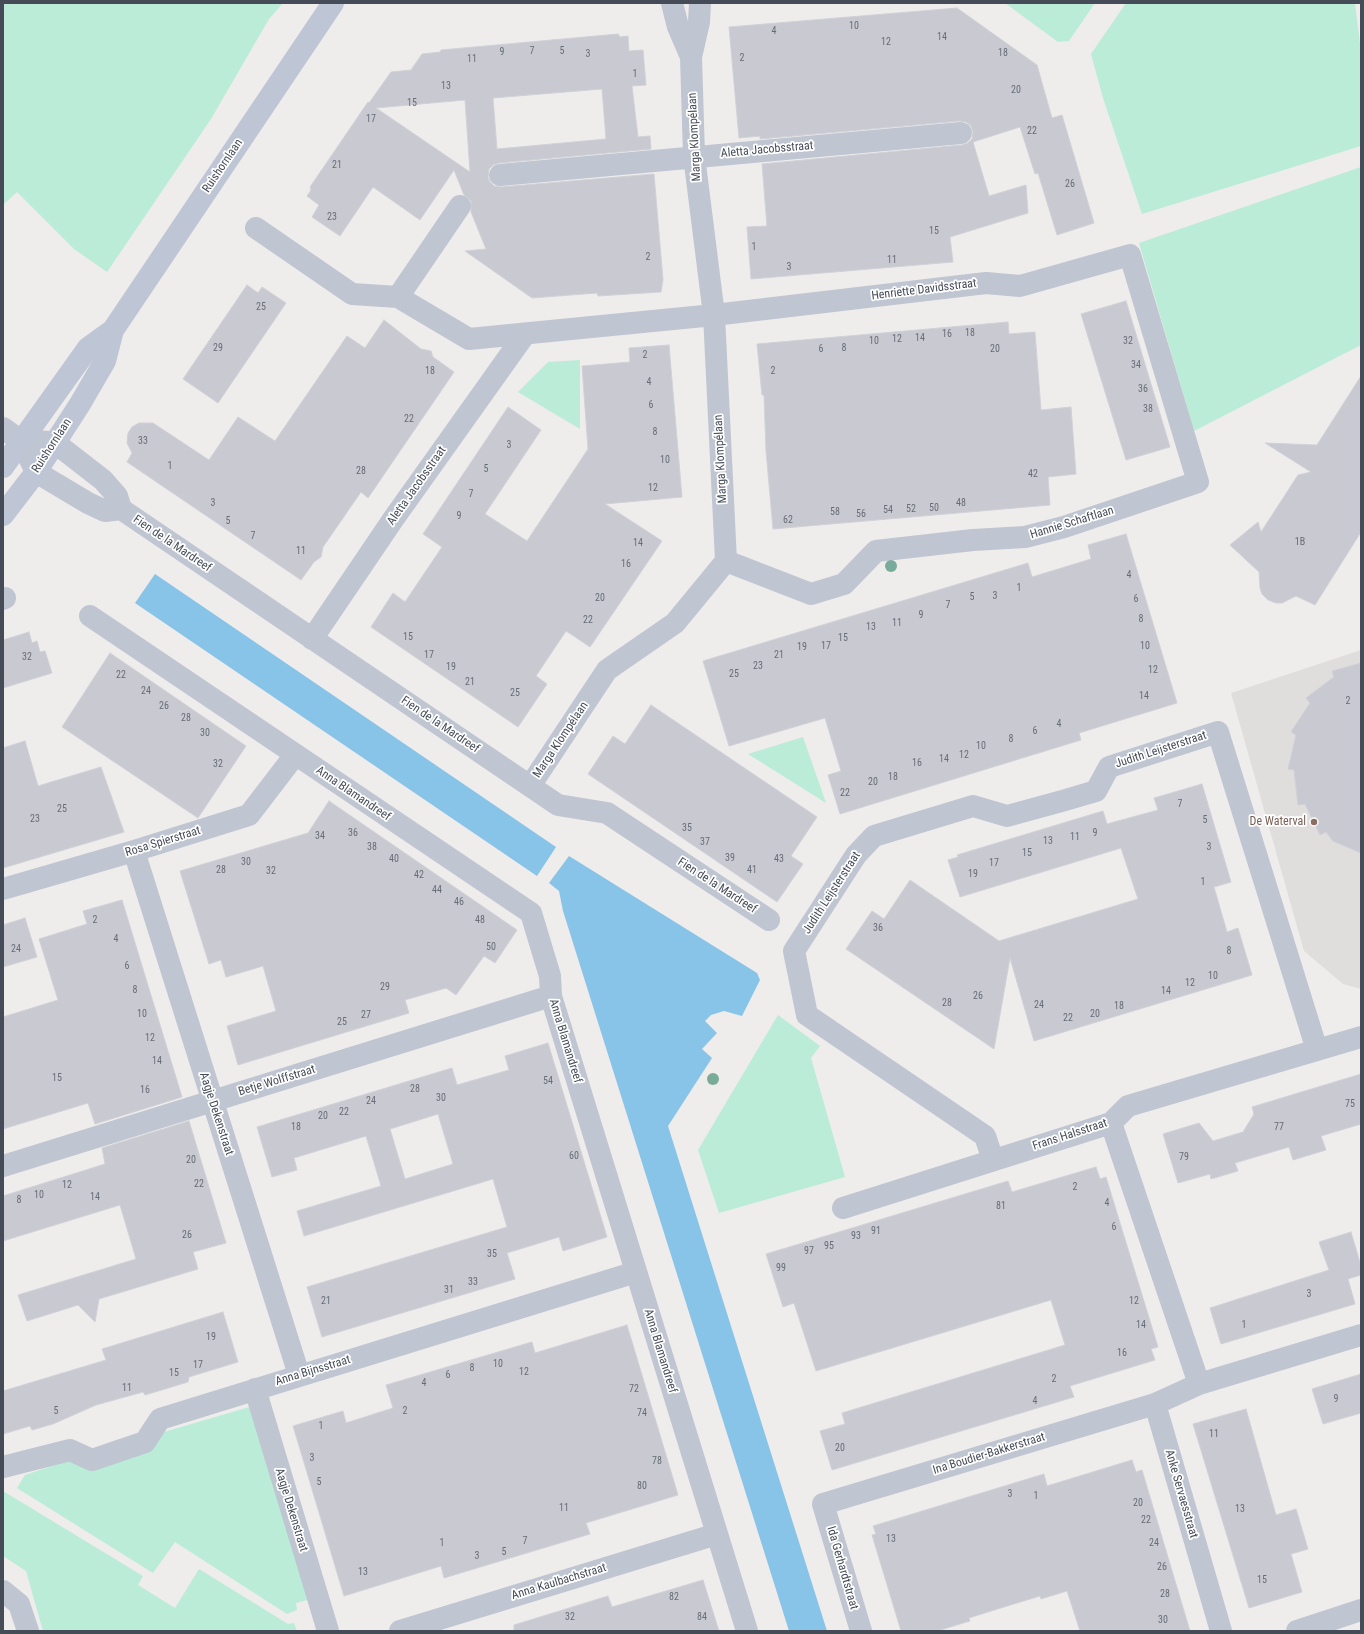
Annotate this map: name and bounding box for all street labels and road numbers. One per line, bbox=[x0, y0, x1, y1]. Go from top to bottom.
street label: Marga Klompélaan bbox=[685, 92, 705, 182]
street label: Ruishornlaan bbox=[200, 136, 246, 196]
street label: Aletta Jacobsstraat bbox=[720, 139, 814, 161]
street label: Henriette Davidsstraat bbox=[871, 276, 977, 304]
street label: Marga Klompélaan bbox=[711, 414, 731, 504]
street label: Ruishornlaan bbox=[29, 416, 75, 476]
street label: Aletta Jacobsstraat bbox=[384, 444, 450, 528]
street label: Hannie Schaftlaan bbox=[1028, 503, 1116, 543]
street label: Fien de la Mardreef bbox=[130, 513, 214, 575]
street label: Fien de la Mardreef bbox=[398, 694, 482, 756]
street label: Marga Klompélaan bbox=[530, 699, 592, 781]
street label: Judith Leijsterstraat bbox=[1114, 728, 1208, 772]
street label: Anna Blamandreef bbox=[313, 764, 393, 824]
street label: Rosa Spierstraat bbox=[124, 824, 202, 860]
street label: Judith Leijsterstraat bbox=[800, 849, 864, 937]
street label: Fien de la Mardreef bbox=[675, 855, 759, 917]
street label: Anna Blamandreef bbox=[545, 997, 585, 1085]
street label: Betje Wolffstraat bbox=[237, 1062, 317, 1100]
street label: Aagje Dekenstraat bbox=[196, 1071, 236, 1157]
street label: Frans Halsstraat bbox=[1031, 1116, 1109, 1154]
street label: Anna Blamandreef bbox=[640, 1307, 680, 1395]
street label: Anna Bijnsstraat bbox=[274, 1353, 352, 1389]
street label: Ina Boudier-Bakkerstraat bbox=[931, 1430, 1047, 1478]
street label: Anke Servaesstraat bbox=[1161, 1448, 1201, 1540]
street label: Aagje Dekenstraat bbox=[271, 1467, 311, 1553]
street label: Ida Gerhardtstraat bbox=[823, 1525, 861, 1611]
street label: Anna Kaulbachstraat bbox=[510, 1561, 608, 1603]

